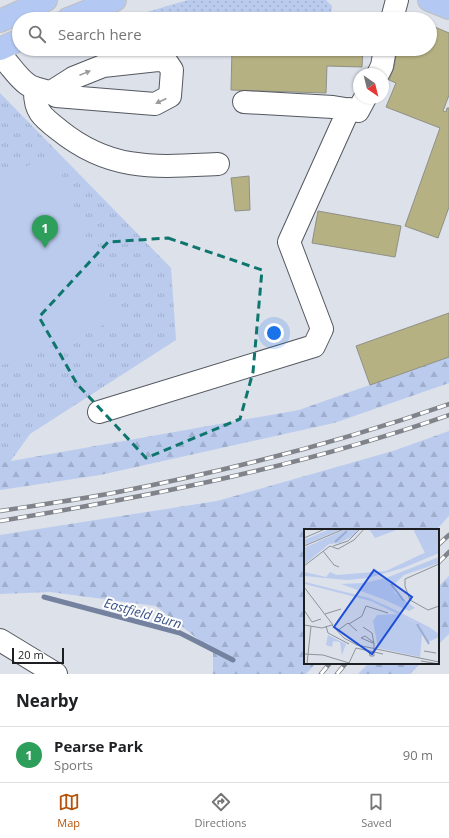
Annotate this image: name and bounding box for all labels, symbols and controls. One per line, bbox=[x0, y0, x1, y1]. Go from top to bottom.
search box bbox=[12, 12, 437, 56]
icon: search bbox=[26, 23, 48, 45]
text: Search here bbox=[58, 24, 142, 44]
north arrow bbox=[353, 68, 389, 104]
one-way arrow bbox=[80, 70, 92, 76]
one-way arrow bbox=[155, 98, 166, 104]
pin: 1 bbox=[32, 215, 58, 248]
your location bbox=[264, 323, 284, 343]
inset map bbox=[304, 529, 439, 664]
water label: Eastfield Burn bbox=[102, 593, 184, 633]
scale bar bbox=[12, 646, 64, 665]
text: 20 m bbox=[18, 647, 44, 662]
text: Nearby bbox=[16, 689, 78, 712]
text: Pearse Park bbox=[54, 736, 143, 756]
text: 1 bbox=[25, 746, 33, 764]
text: 90 m bbox=[403, 746, 433, 764]
text: Sports bbox=[54, 756, 93, 774]
tab: Map bbox=[57, 791, 80, 830]
tab: Directions bbox=[195, 791, 247, 830]
tab: Saved bbox=[361, 791, 392, 830]

